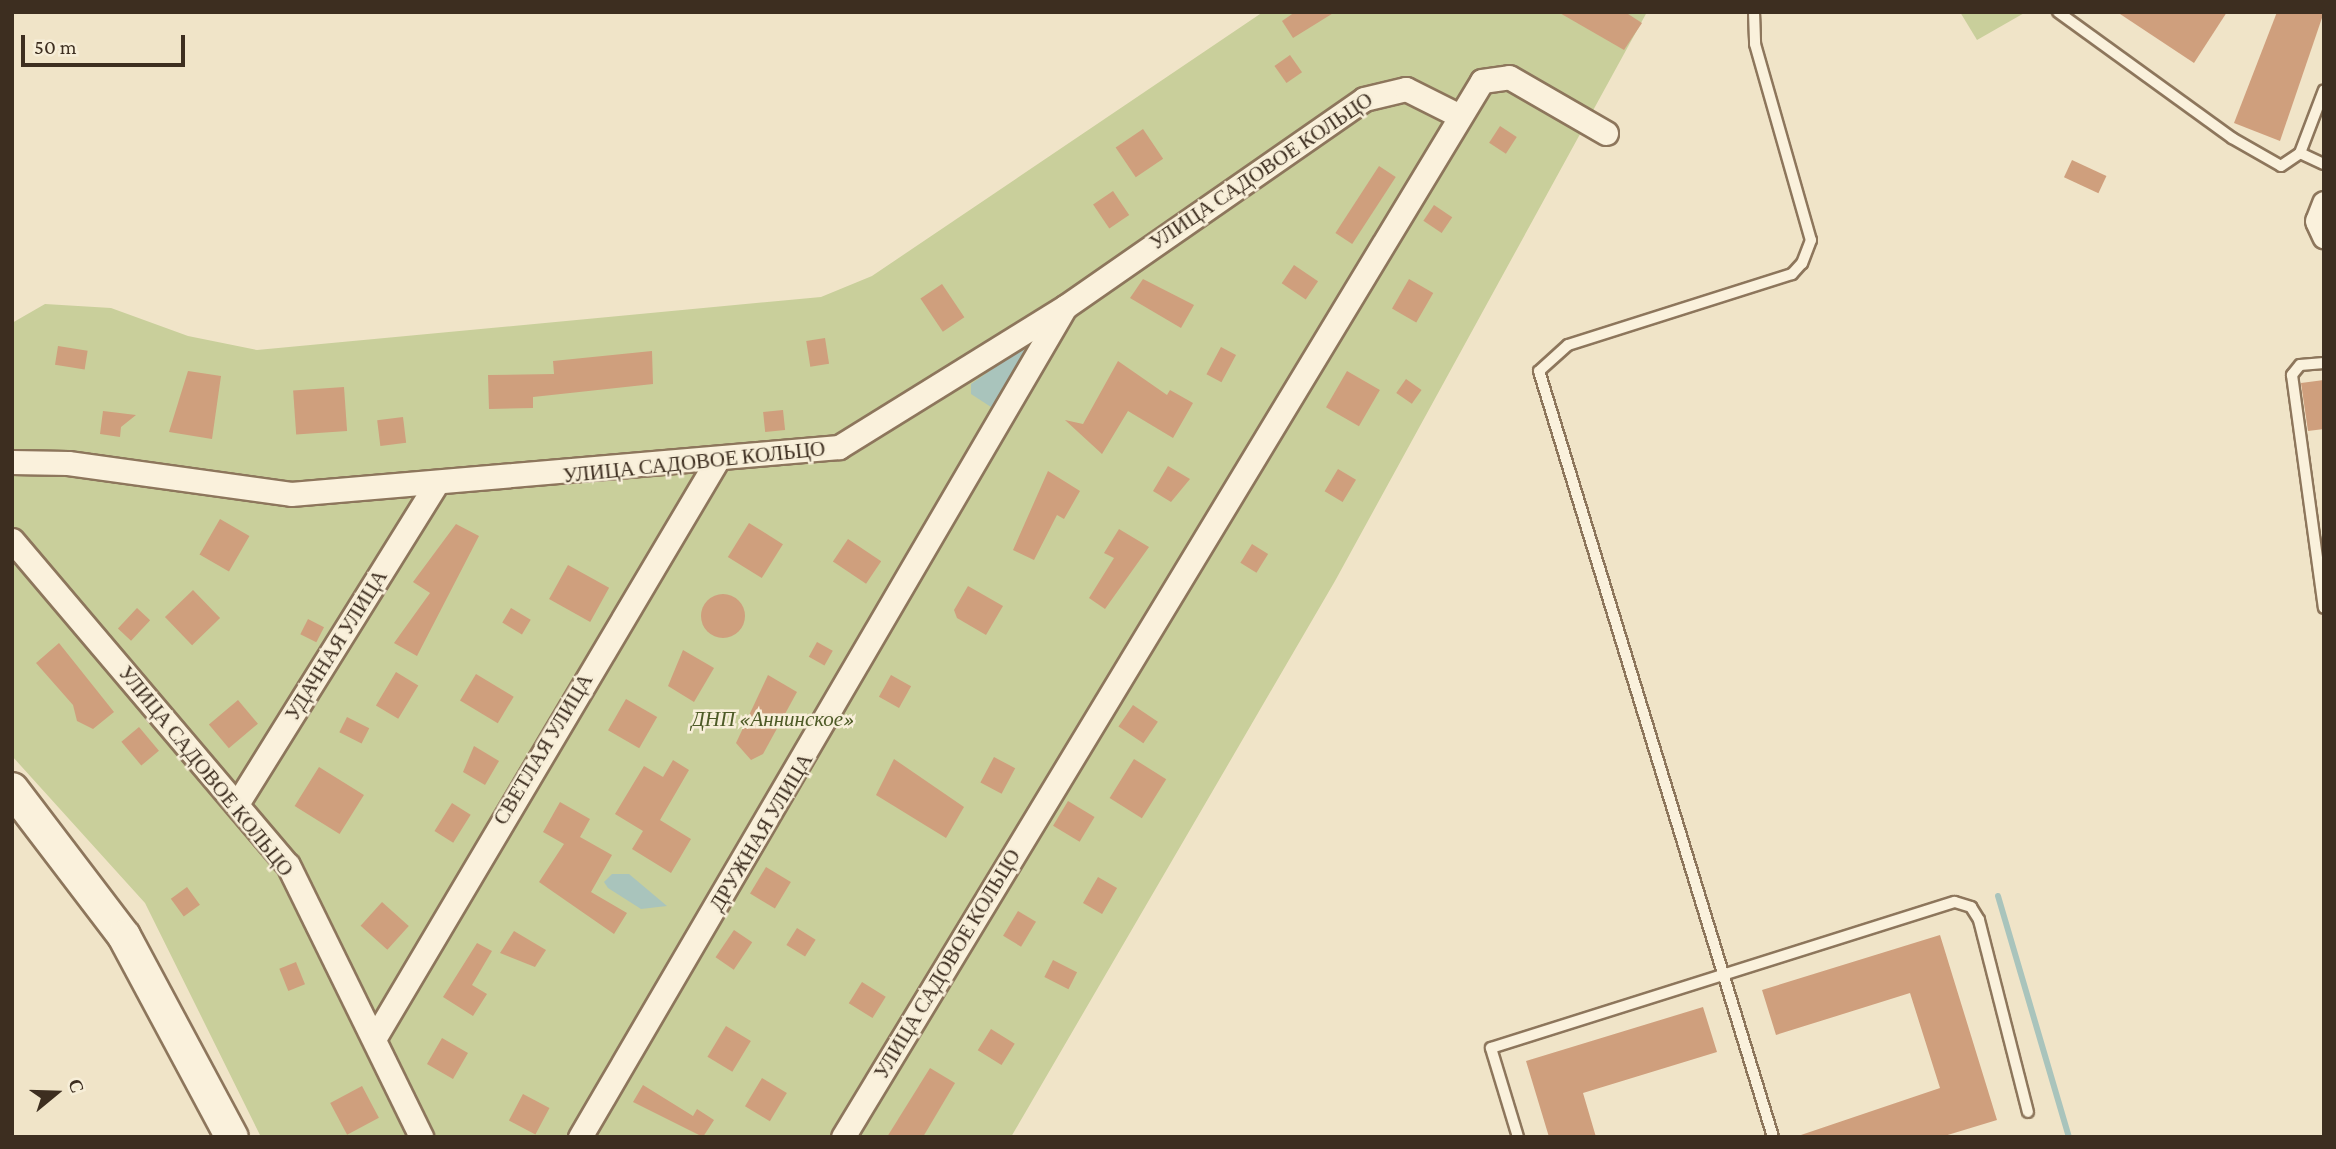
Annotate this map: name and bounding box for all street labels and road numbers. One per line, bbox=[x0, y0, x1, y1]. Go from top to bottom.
street label: УЛИЦА САДОВОЕ КОЛЬЦО bbox=[1145, 87, 1377, 255]
street label: УЛИЦА САДОВОЕ КОЛЬЦО bbox=[562, 436, 826, 488]
street label: УДАЧНАЯ УЛИЦА bbox=[279, 565, 393, 725]
street label: УЛИЦА САДОВОЕ КОЛЬЦО bbox=[113, 661, 299, 881]
street label: СВЕТЛАЯ УЛИЦА bbox=[488, 669, 598, 829]
street label: ДРУЖНАЯ УЛИЦА bbox=[704, 749, 818, 915]
street label: УЛИЦА САДОВОЕ КОЛЬЦО bbox=[868, 844, 1026, 1084]

